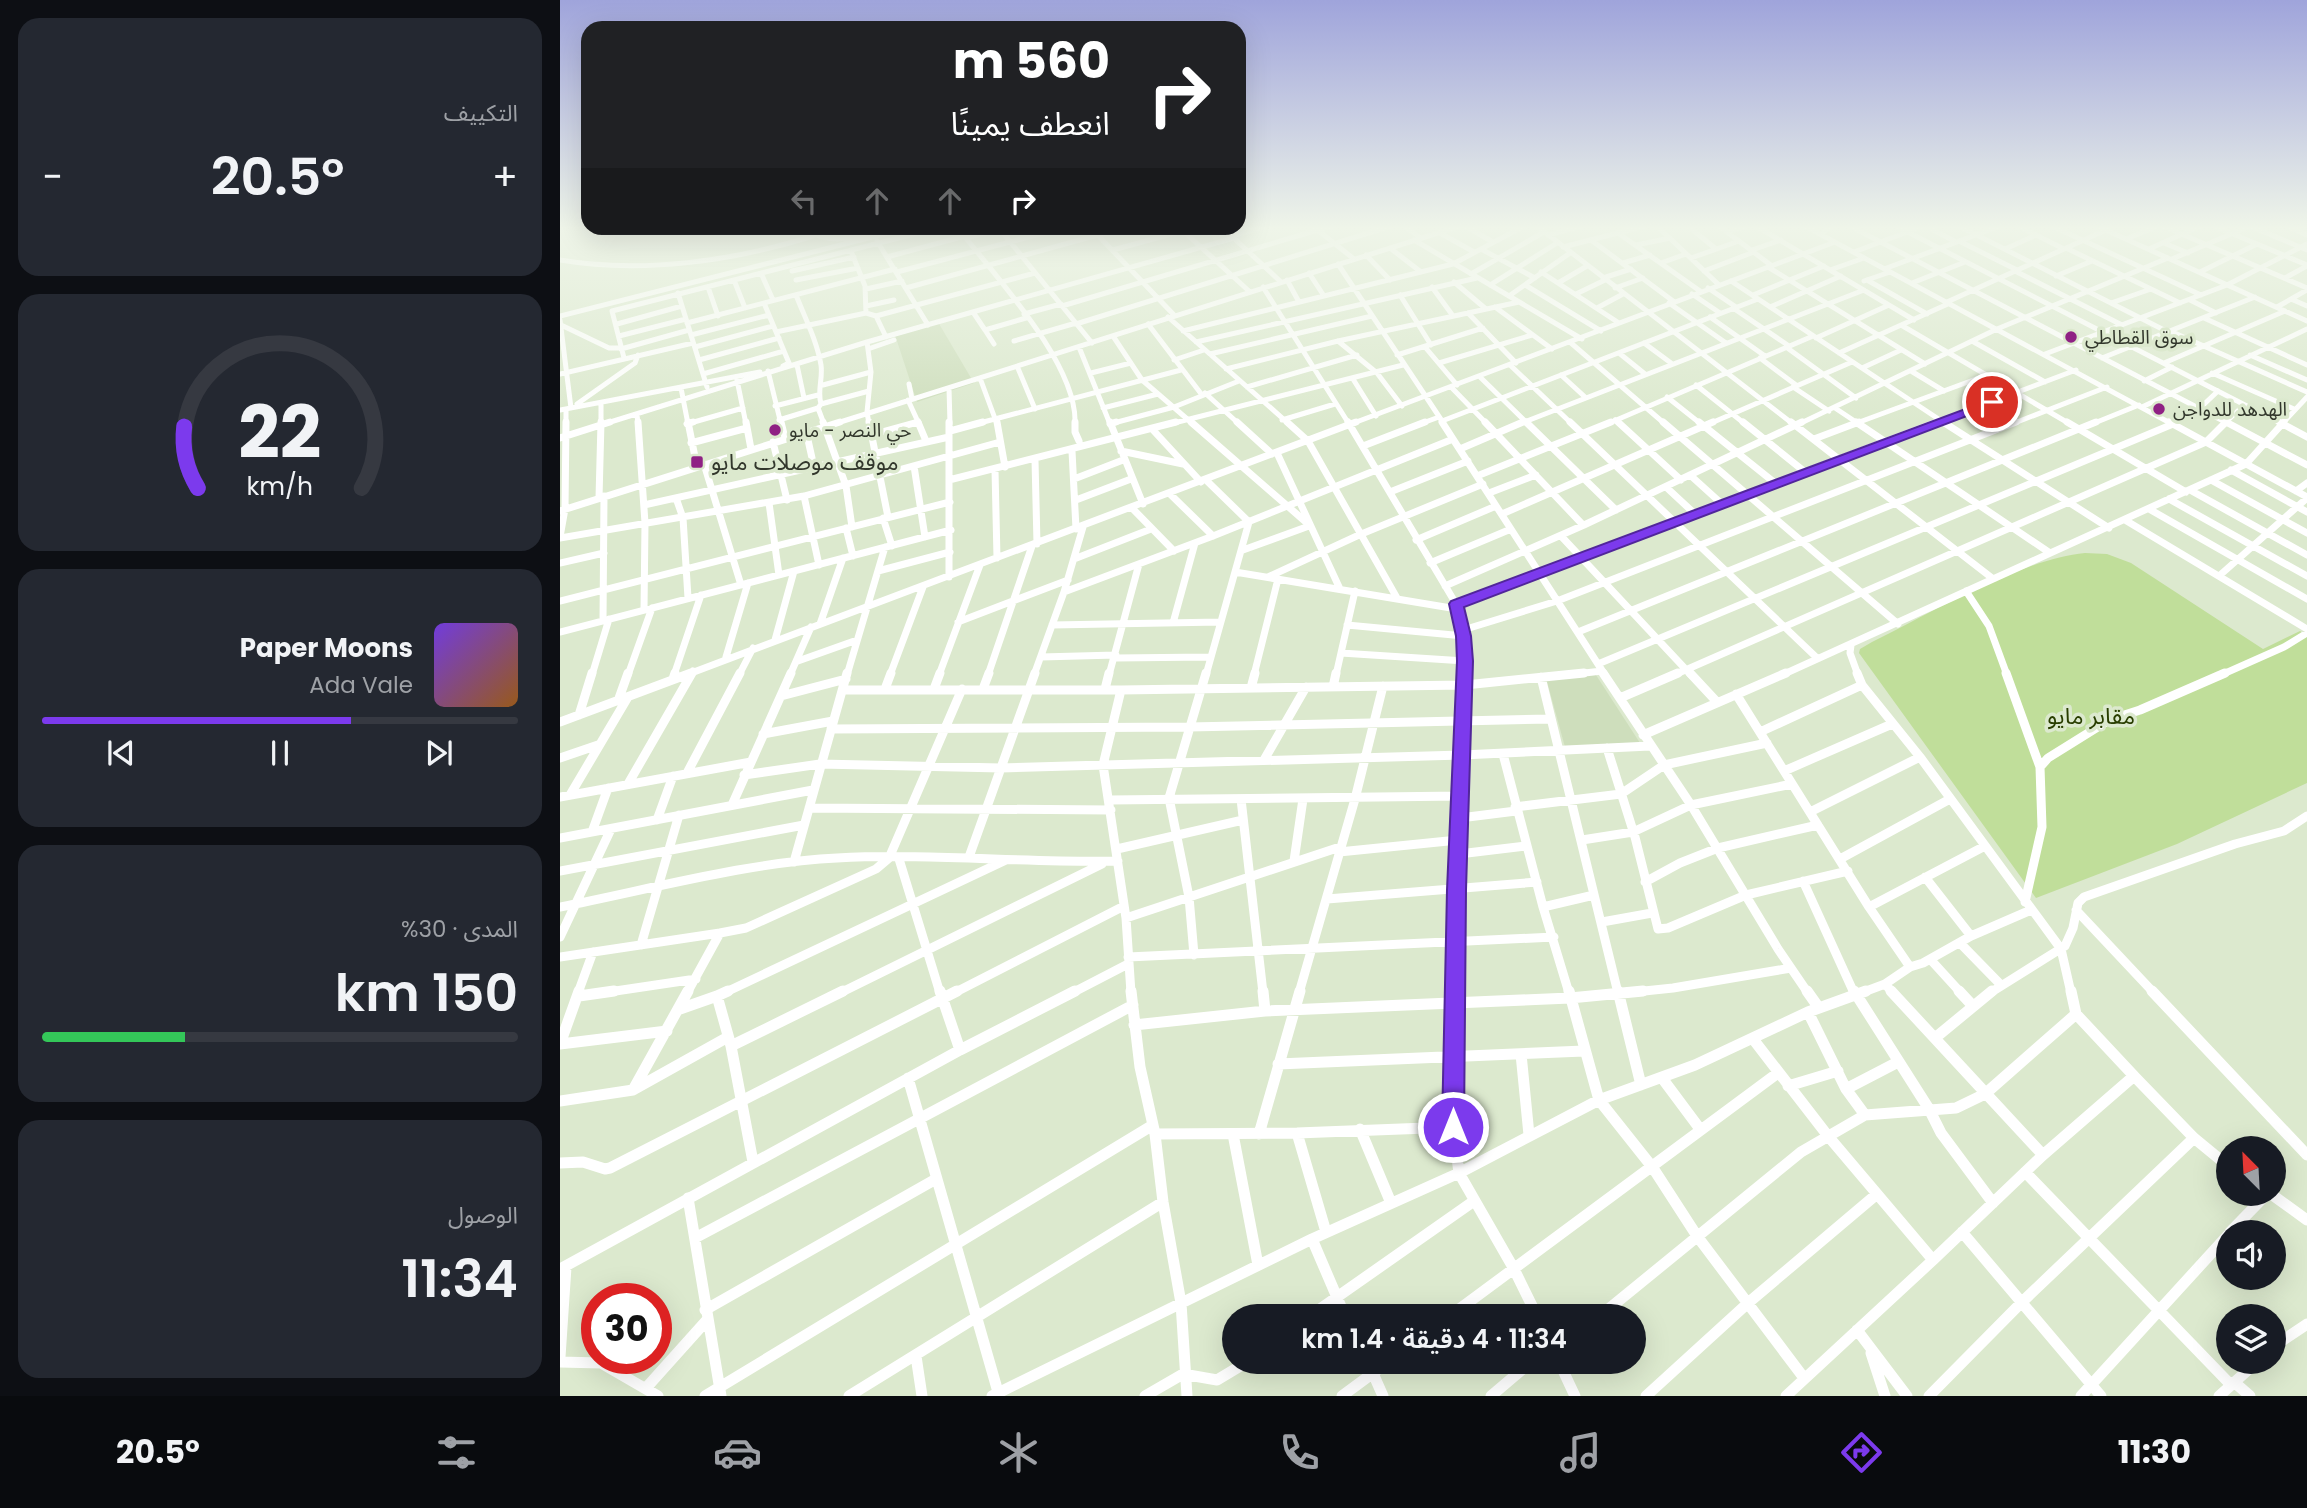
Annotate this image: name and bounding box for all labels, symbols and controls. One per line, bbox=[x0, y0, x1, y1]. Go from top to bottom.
text: 560 m bbox=[953, 27, 1110, 95]
icon: right bbox=[1134, 49, 1225, 140]
text: التكييف bbox=[444, 97, 518, 129]
text: انعطف يمينًا bbox=[950, 101, 1110, 146]
text: 20.5° bbox=[211, 140, 344, 213]
text: − bbox=[42, 150, 63, 203]
text: + bbox=[492, 150, 518, 203]
icon: left bbox=[785, 182, 823, 220]
icon: ahead bbox=[858, 182, 896, 220]
icon: ahead bbox=[931, 182, 969, 220]
icon: right bbox=[1004, 182, 1042, 220]
place label: سوق القطاطي bbox=[2085, 324, 2193, 352]
marker: سوق القطاطي bbox=[2063, 329, 2079, 345]
pin bbox=[1962, 372, 2022, 432]
text: 22 bbox=[238, 383, 322, 484]
icon: arrive bbox=[1973, 383, 2011, 421]
place label: الهدهد للدواجن bbox=[2173, 396, 2287, 423]
marker: الهدهد للدواجن bbox=[2151, 401, 2167, 417]
place label: حي النصر - مايو bbox=[789, 417, 912, 445]
marker: حي النصر - مايو bbox=[767, 422, 783, 438]
place label: موقف موصلات مايو bbox=[711, 446, 899, 478]
marker: موقف موصلات مايو bbox=[689, 454, 705, 470]
text: km/h bbox=[247, 469, 313, 504]
text: Paper Moons bbox=[240, 630, 413, 666]
text: Ada Vale bbox=[309, 669, 413, 701]
park label: مقابر مايو bbox=[2047, 700, 2135, 732]
icon: previous bbox=[102, 734, 140, 772]
icon: pause bbox=[261, 734, 299, 772]
icon: next bbox=[420, 734, 458, 772]
text: المدى · 30% bbox=[401, 913, 518, 945]
text: 150 km bbox=[335, 956, 518, 1029]
position arrow bbox=[1416, 1090, 1490, 1164]
north arrow bbox=[2216, 1136, 2286, 1206]
map controls bbox=[2216, 1136, 2286, 1374]
text: الوصول bbox=[448, 1199, 518, 1231]
button: sound bbox=[2216, 1220, 2286, 1290]
text: 11:34 bbox=[401, 1242, 518, 1315]
speed limit sign: 30 bbox=[581, 1283, 672, 1374]
button: layers bbox=[2216, 1304, 2286, 1374]
text: 11:34 · 4 دقيقة · 1.4 km bbox=[1301, 1321, 1567, 1357]
icon: filters bbox=[432, 1428, 481, 1477]
icon: car bbox=[713, 1428, 762, 1477]
icon: climate bbox=[994, 1428, 1043, 1477]
icon: phone bbox=[1275, 1428, 1324, 1477]
icon: music bbox=[1556, 1428, 1605, 1477]
icon: directions bbox=[1837, 1428, 1886, 1477]
text: 20.5° bbox=[116, 1429, 200, 1474]
text: 11:30 bbox=[2118, 1429, 2191, 1474]

